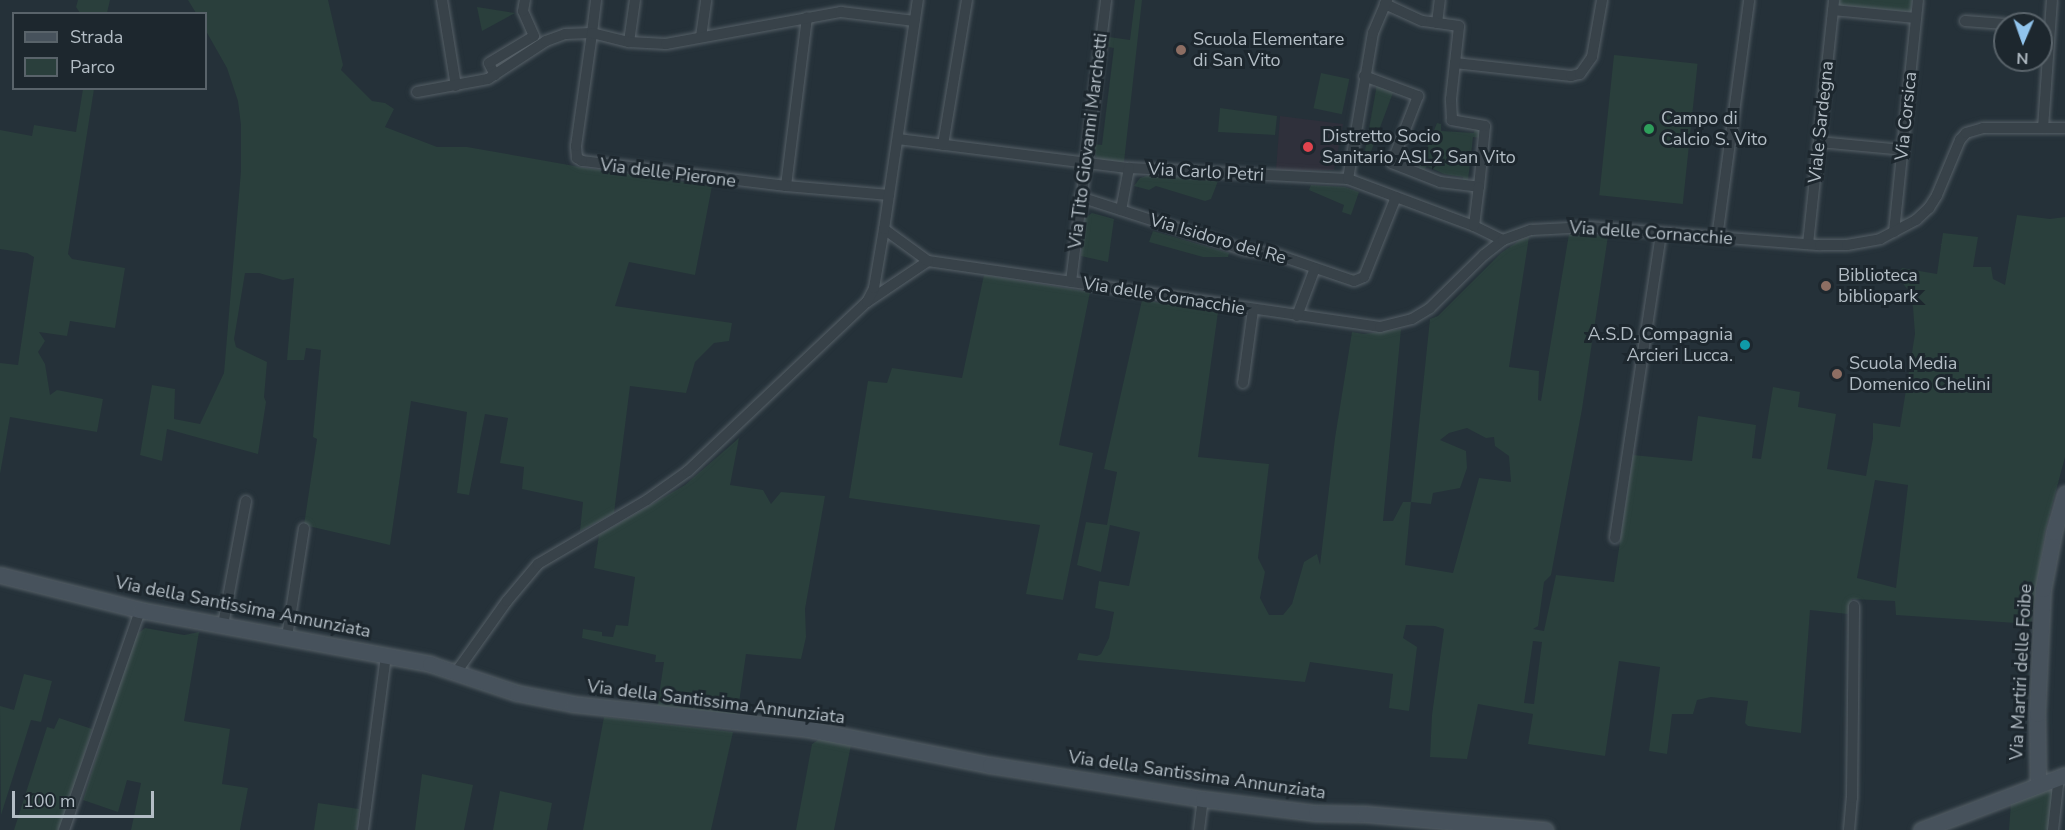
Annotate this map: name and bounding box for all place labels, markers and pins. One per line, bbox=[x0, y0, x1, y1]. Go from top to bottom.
place label: Scuola Elementare di San Vito bbox=[1193, 29, 1344, 72]
marker: Scuola Elementare di San Vito bbox=[1174, 43, 1188, 57]
place label: Campo di Calcio S. Vito bbox=[1661, 108, 1767, 150]
marker: Campo di Calcio S. Vito bbox=[1642, 122, 1656, 136]
place label: Distretto Socio Sanitario ASL2 San Vito bbox=[1322, 126, 1516, 168]
marker: Distretto Socio Sanitario ASL2 San Vito bbox=[1299, 138, 1317, 156]
place label: Biblioteca bibliopark bbox=[1838, 265, 1918, 308]
marker: Biblioteca bibliopark bbox=[1819, 279, 1833, 293]
place label: A.S.D. Compagnia Arcieri Lucca. bbox=[1587, 324, 1733, 366]
marker: A.S.D. Compagnia Arcieri Lucca. bbox=[1738, 338, 1752, 352]
place label: Scuola Media Domenico Chelini bbox=[1849, 353, 1990, 395]
marker: Scuola Media Domenico Chelini bbox=[1830, 367, 1844, 381]

